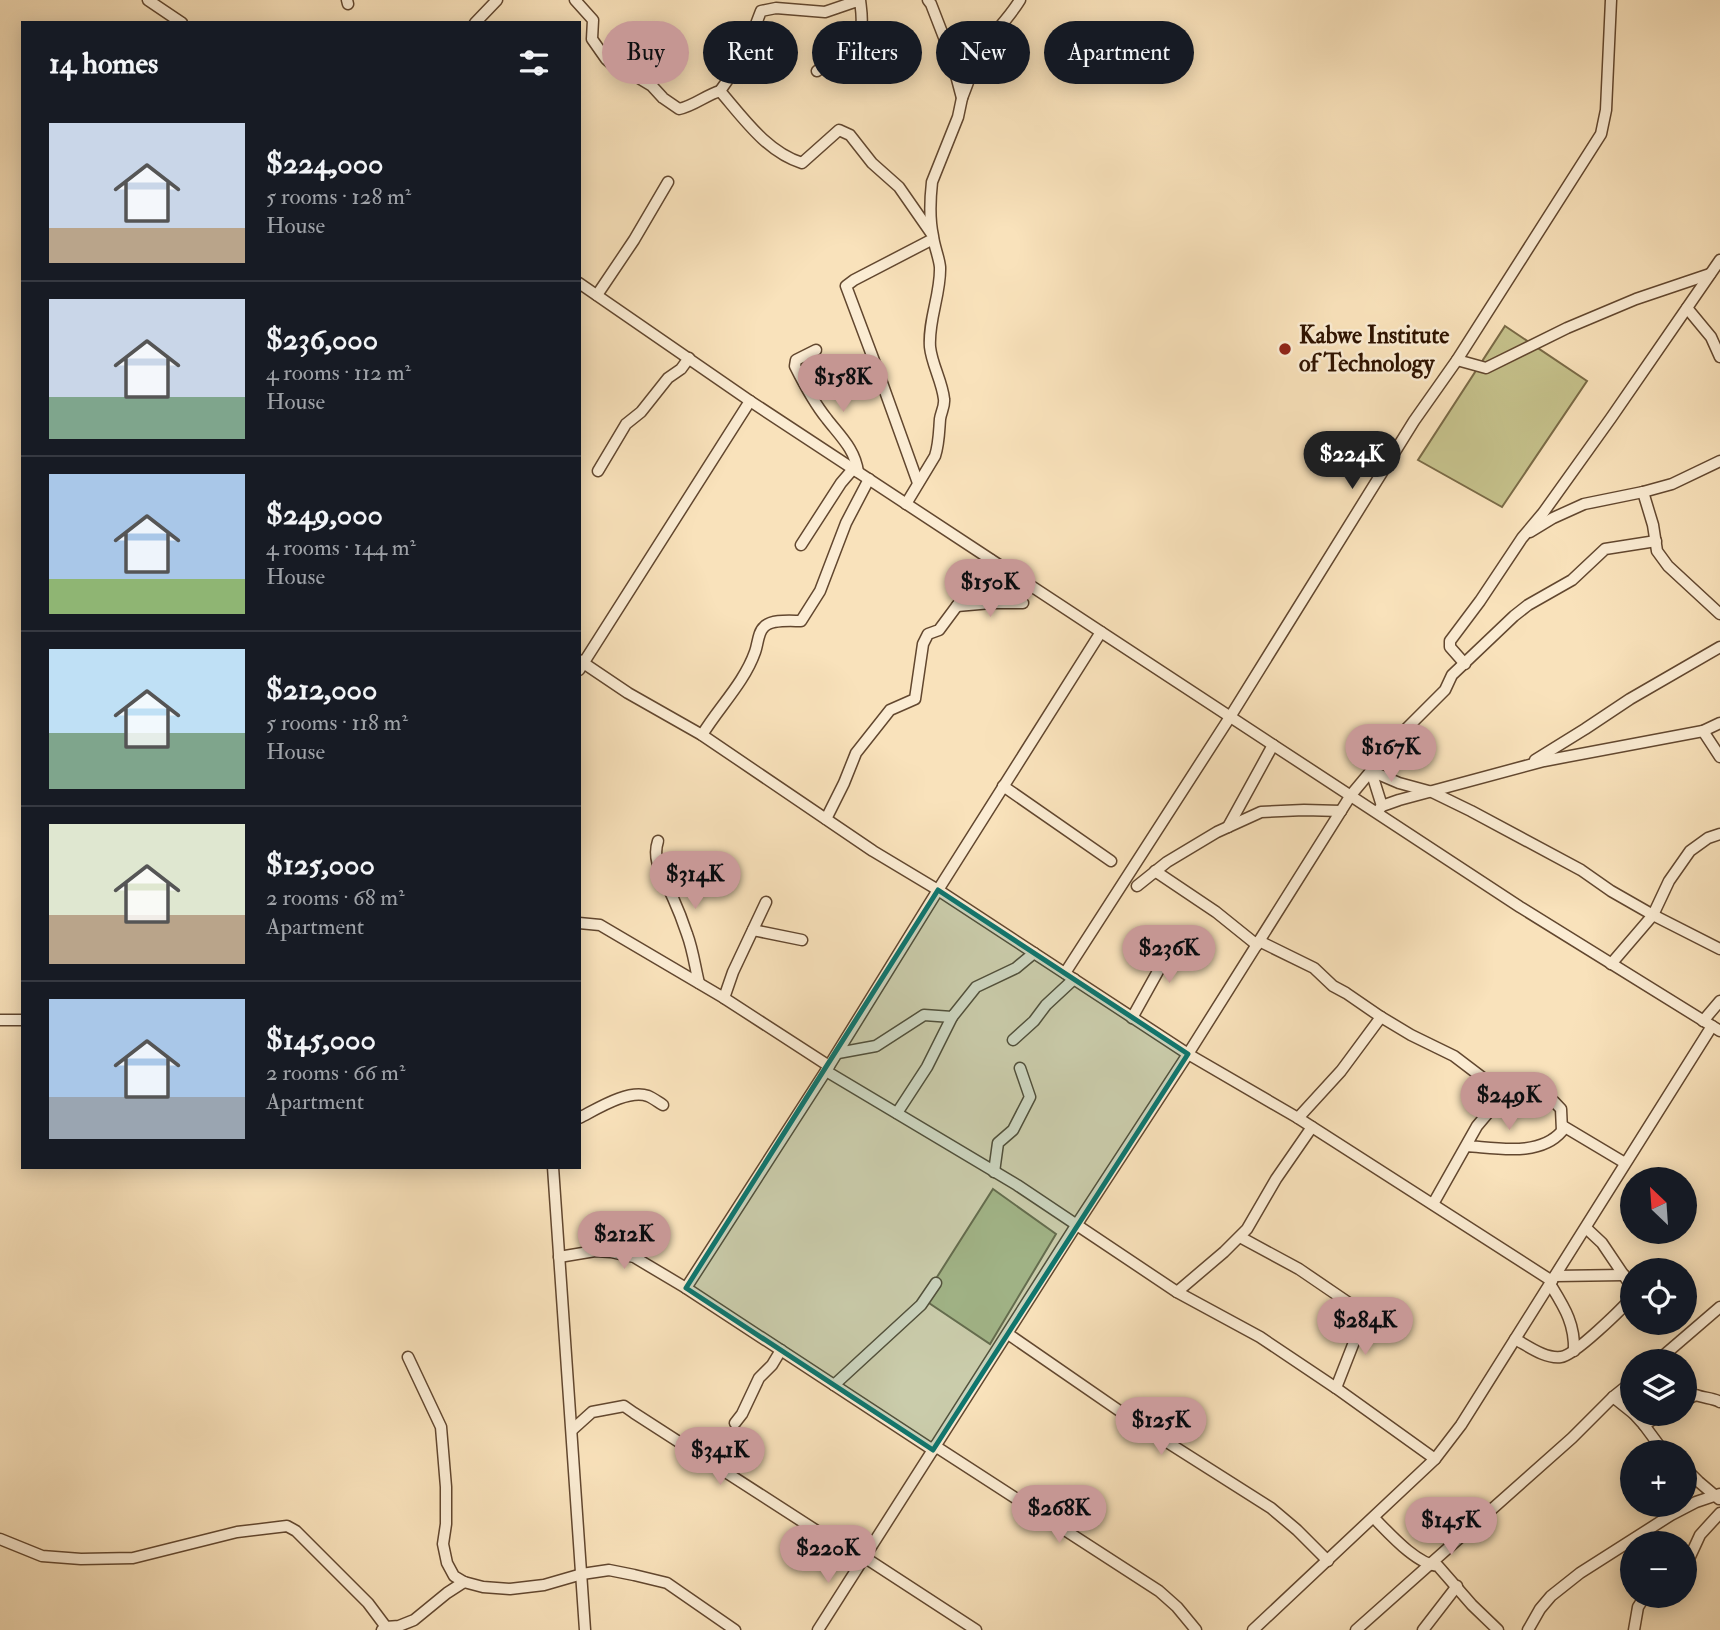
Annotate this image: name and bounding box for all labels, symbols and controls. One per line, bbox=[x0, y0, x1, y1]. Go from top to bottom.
chip: Buy bbox=[602, 21, 689, 84]
chip: Rent bbox=[703, 21, 798, 84]
chip: Filters bbox=[812, 21, 922, 84]
chip: New bbox=[936, 21, 1030, 84]
chip: Apartment bbox=[1044, 21, 1194, 84]
icon: filters bbox=[515, 44, 553, 82]
text: 14 homes bbox=[49, 45, 158, 82]
text: $224,000 bbox=[266, 145, 383, 182]
icon: home bbox=[105, 151, 189, 235]
text: 5 rooms · 128 m² bbox=[266, 182, 411, 211]
text: House bbox=[266, 211, 325, 240]
place label: Kabwe Institute of Technology bbox=[1299, 320, 1449, 379]
text: $236,000 bbox=[266, 321, 378, 358]
icon: home bbox=[105, 327, 189, 411]
marker: Kabwe Institute of Technology bbox=[1277, 341, 1293, 357]
pin: $158K bbox=[794, 354, 892, 414]
text: 4 rooms · 112 m² bbox=[266, 358, 411, 387]
text: $158K bbox=[814, 362, 872, 391]
text: House bbox=[266, 387, 325, 416]
pin: $224K bbox=[1303, 432, 1401, 491]
text: $224K bbox=[1320, 439, 1384, 468]
text: $249,000 bbox=[266, 496, 383, 533]
icon: home bbox=[105, 502, 189, 586]
text: 4 rooms · 144 m² bbox=[266, 533, 416, 562]
pin: $150K bbox=[941, 560, 1039, 619]
text: House bbox=[266, 562, 325, 591]
text: $150K bbox=[961, 567, 1019, 596]
text: $212,000 bbox=[266, 671, 377, 708]
icon: home bbox=[105, 677, 189, 761]
text: 5 rooms · 118 m² bbox=[266, 708, 408, 737]
pin: $167K bbox=[1342, 724, 1440, 784]
text: $167K bbox=[1361, 732, 1421, 761]
text: House bbox=[266, 737, 325, 766]
text: $125,000 bbox=[266, 846, 375, 883]
icon: home bbox=[105, 852, 189, 936]
pin: $314K bbox=[646, 852, 744, 911]
text: $314K bbox=[666, 859, 724, 888]
text: 2 rooms · 68 m² bbox=[266, 883, 405, 912]
text: Apartment bbox=[266, 912, 364, 941]
pin: $236K bbox=[1120, 926, 1218, 985]
text: $236K bbox=[1138, 933, 1200, 962]
text: $145,000 bbox=[266, 1021, 376, 1058]
icon: home bbox=[105, 1027, 189, 1111]
text: 2 rooms · 66 m² bbox=[266, 1058, 405, 1087]
pin: $249K bbox=[1460, 1072, 1558, 1132]
text: $249K bbox=[1477, 1080, 1541, 1109]
text: Apartment bbox=[266, 1087, 364, 1116]
north arrow bbox=[1620, 1167, 1698, 1244]
map controls bbox=[1620, 1167, 1697, 1608]
pin: $212K bbox=[575, 1212, 673, 1271]
text: $212K bbox=[594, 1219, 654, 1248]
button: locate bbox=[1620, 1258, 1697, 1335]
pin: $284K bbox=[1316, 1298, 1414, 1357]
text: $284K bbox=[1333, 1305, 1397, 1334]
button: layers bbox=[1620, 1349, 1697, 1426]
pin: $125K bbox=[1112, 1398, 1210, 1457]
text: $125K bbox=[1131, 1405, 1191, 1434]
pin: $341K bbox=[671, 1428, 769, 1487]
text: $341K bbox=[691, 1435, 749, 1464]
button: + bbox=[1620, 1440, 1697, 1517]
pin: $268K bbox=[1010, 1486, 1108, 1545]
text: $268K bbox=[1027, 1493, 1091, 1522]
pin: $145K bbox=[1402, 1498, 1500, 1557]
text: $145K bbox=[1421, 1505, 1481, 1534]
pin: $220K bbox=[779, 1526, 877, 1585]
button: − bbox=[1620, 1531, 1697, 1608]
text: $220K bbox=[796, 1533, 860, 1562]

